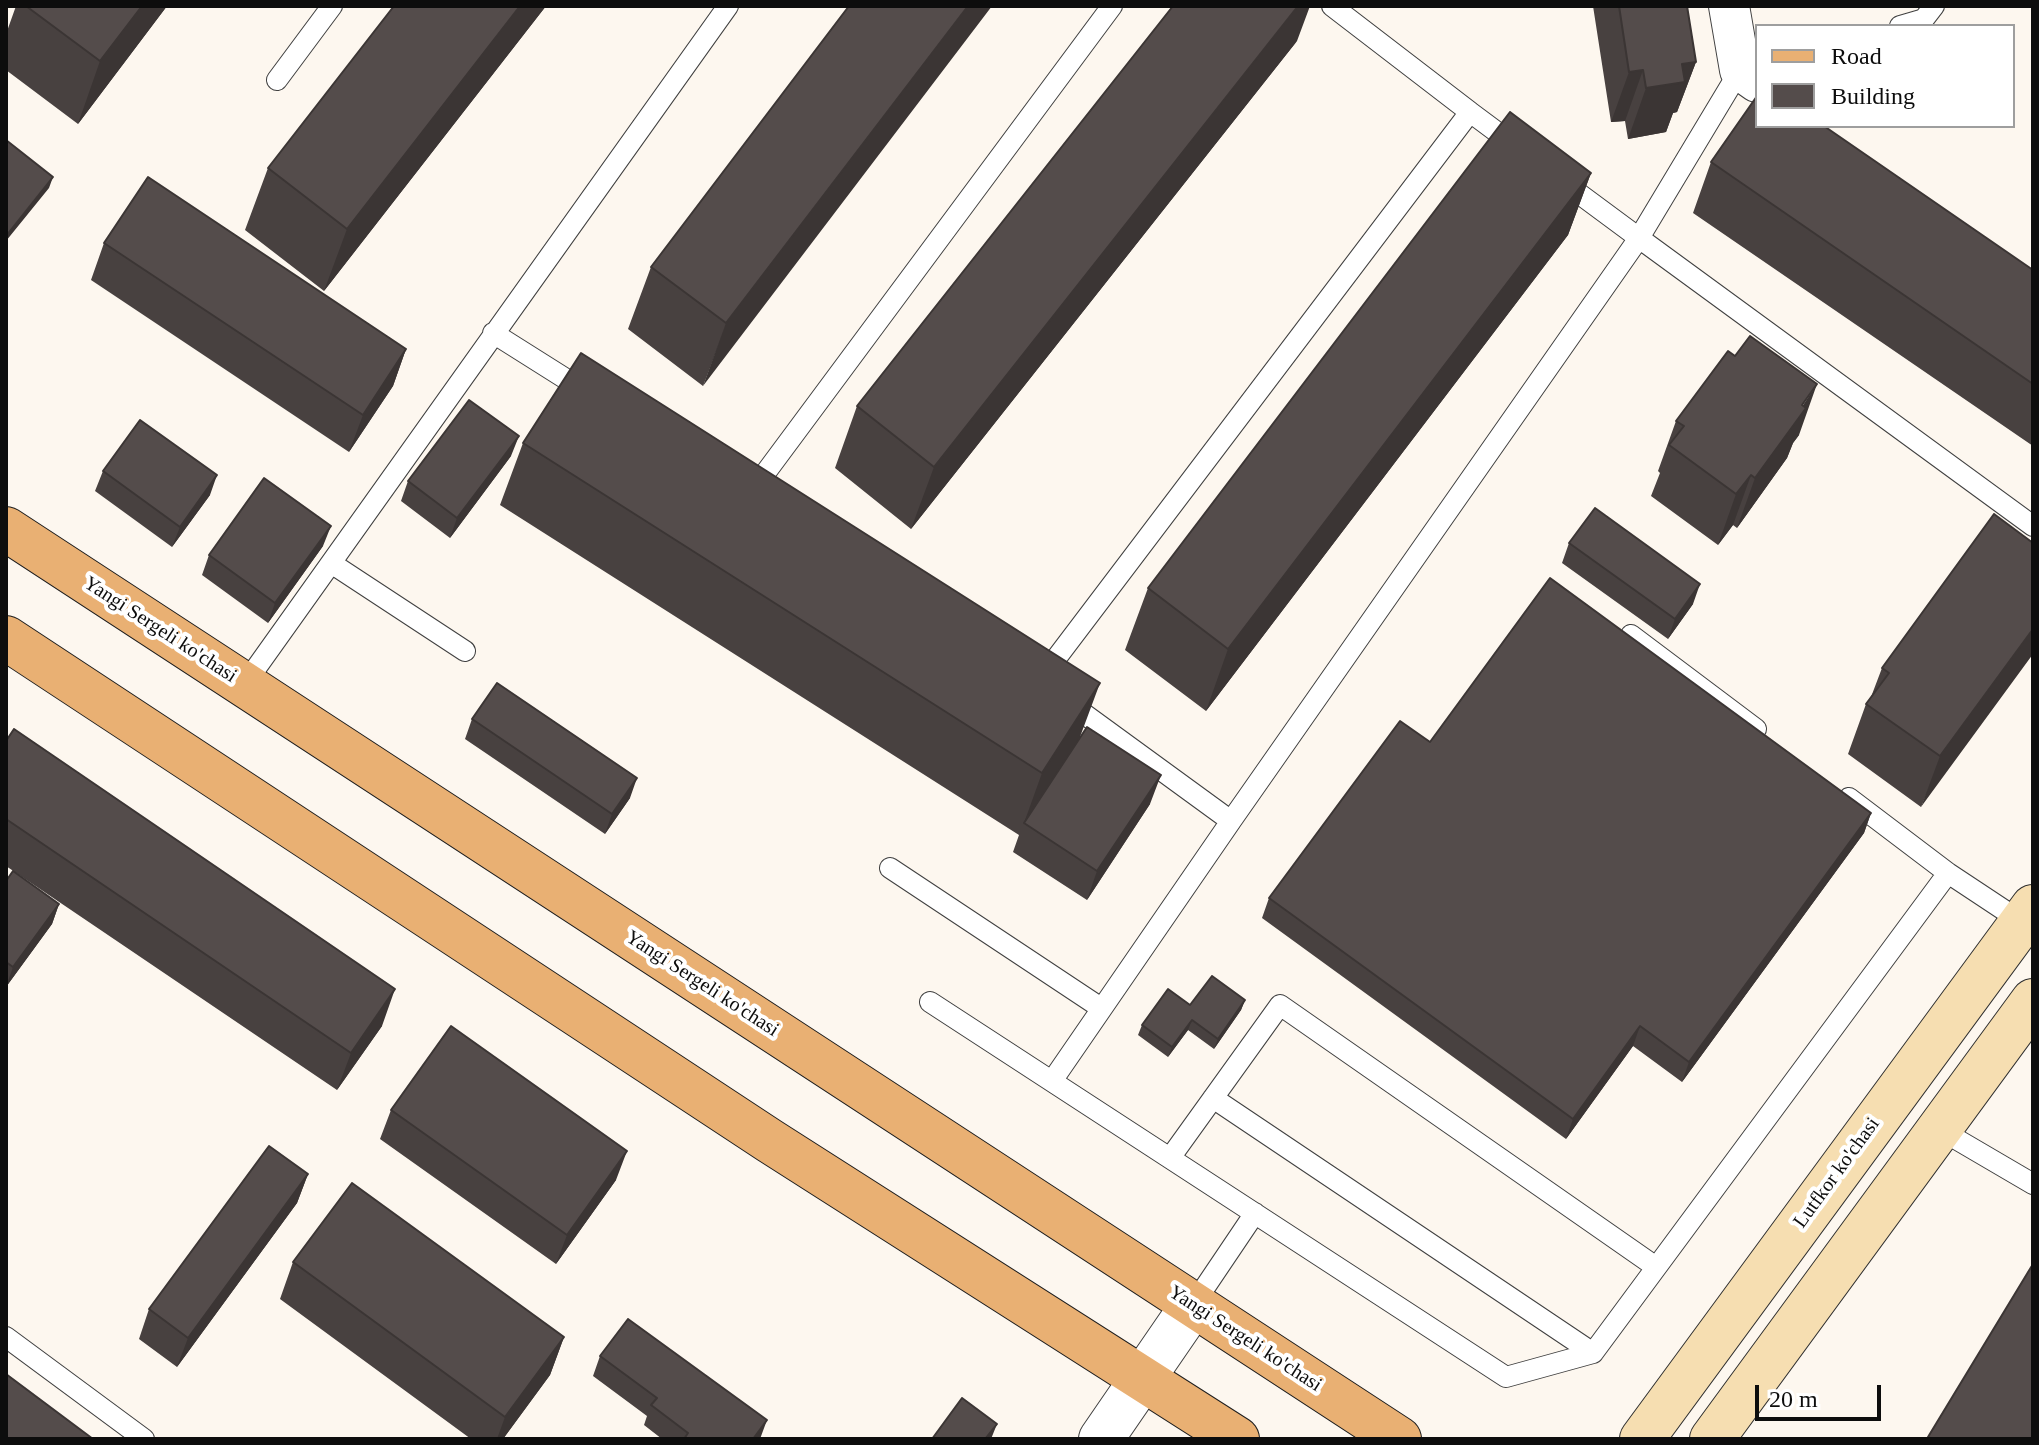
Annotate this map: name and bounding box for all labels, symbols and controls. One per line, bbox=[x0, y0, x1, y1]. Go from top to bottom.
legend bbox=[1755, 24, 2015, 128]
text: Road bbox=[1831, 43, 1882, 69]
text: Building bbox=[1831, 83, 1915, 109]
street label: Yangi Sergeli ko'chasi bbox=[79, 572, 241, 688]
street label: Yangi Sergeli ko'chasi bbox=[621, 926, 783, 1042]
street label: Lutfkor ko'chasi bbox=[1789, 1113, 1885, 1233]
street label: Yangi Sergeli ko'chasi bbox=[1164, 1281, 1326, 1397]
scale bar bbox=[1759, 1369, 1885, 1419]
text: 20 m bbox=[1769, 1386, 1818, 1412]

